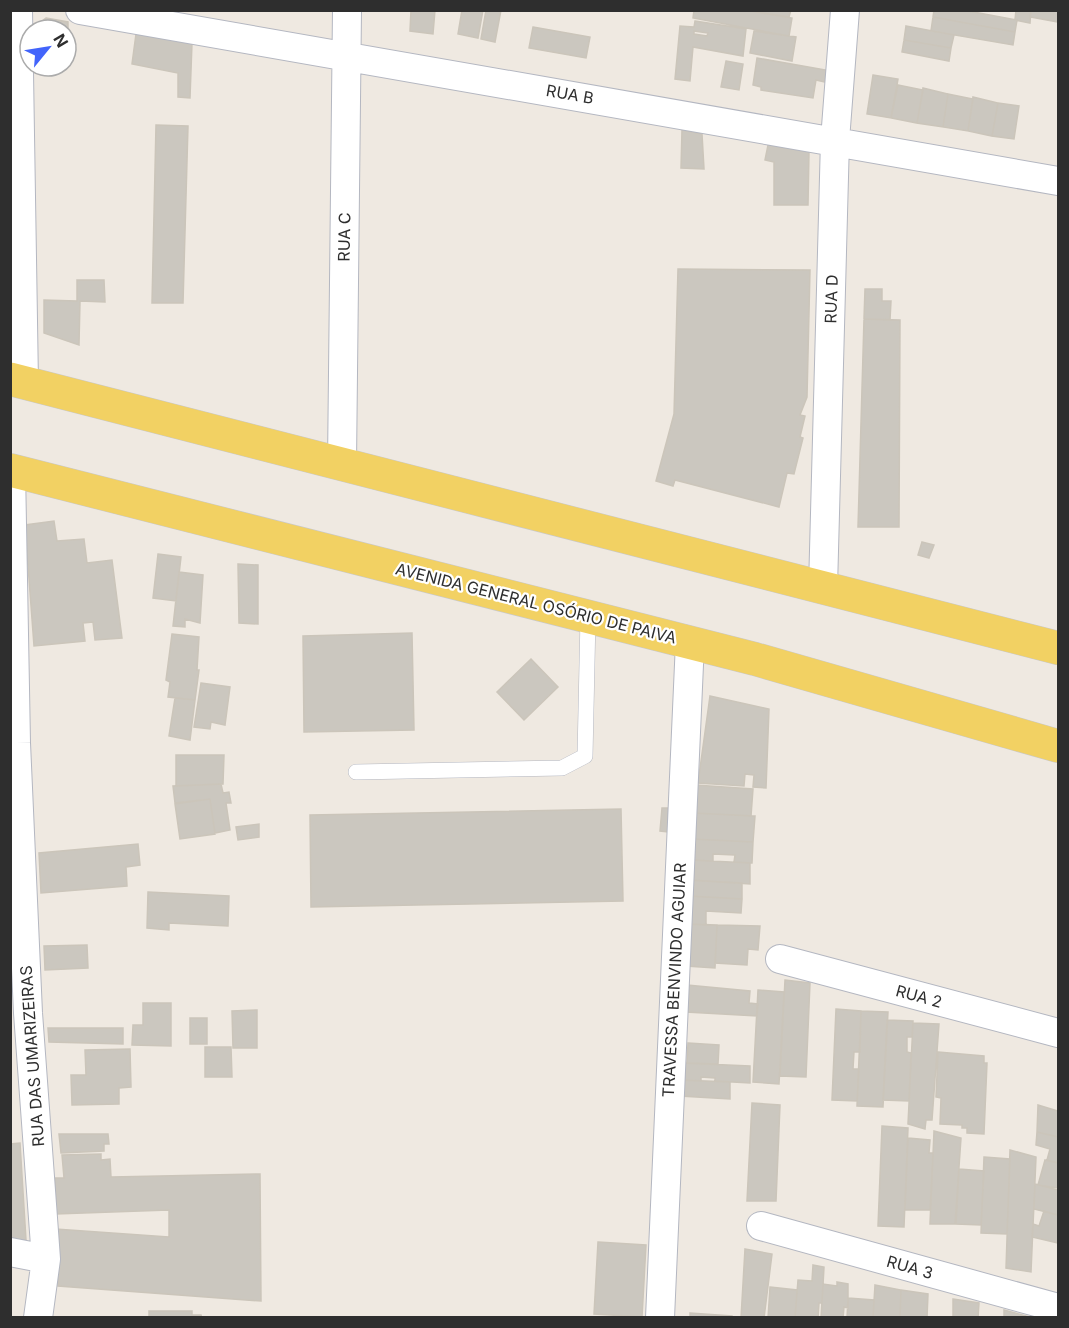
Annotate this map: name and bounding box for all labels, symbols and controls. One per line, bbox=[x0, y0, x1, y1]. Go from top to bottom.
north arrow bbox=[18, 18, 78, 78]
text: N bbox=[49, 30, 73, 51]
street label: RUA B bbox=[545, 80, 595, 108]
street label: RUA C bbox=[334, 212, 354, 262]
street label: RUA D bbox=[820, 274, 842, 324]
street label: AVENIDA GENERAL OSÓRIO DE PAIVA bbox=[394, 558, 678, 648]
street label: TRAVESSA BENVINDO AGUIAR bbox=[658, 862, 690, 1098]
street label: RUA DAS UMARIZEIRAS bbox=[16, 965, 48, 1147]
street label: RUA 2 bbox=[894, 980, 944, 1012]
street label: RUA 3 bbox=[885, 1251, 935, 1283]

